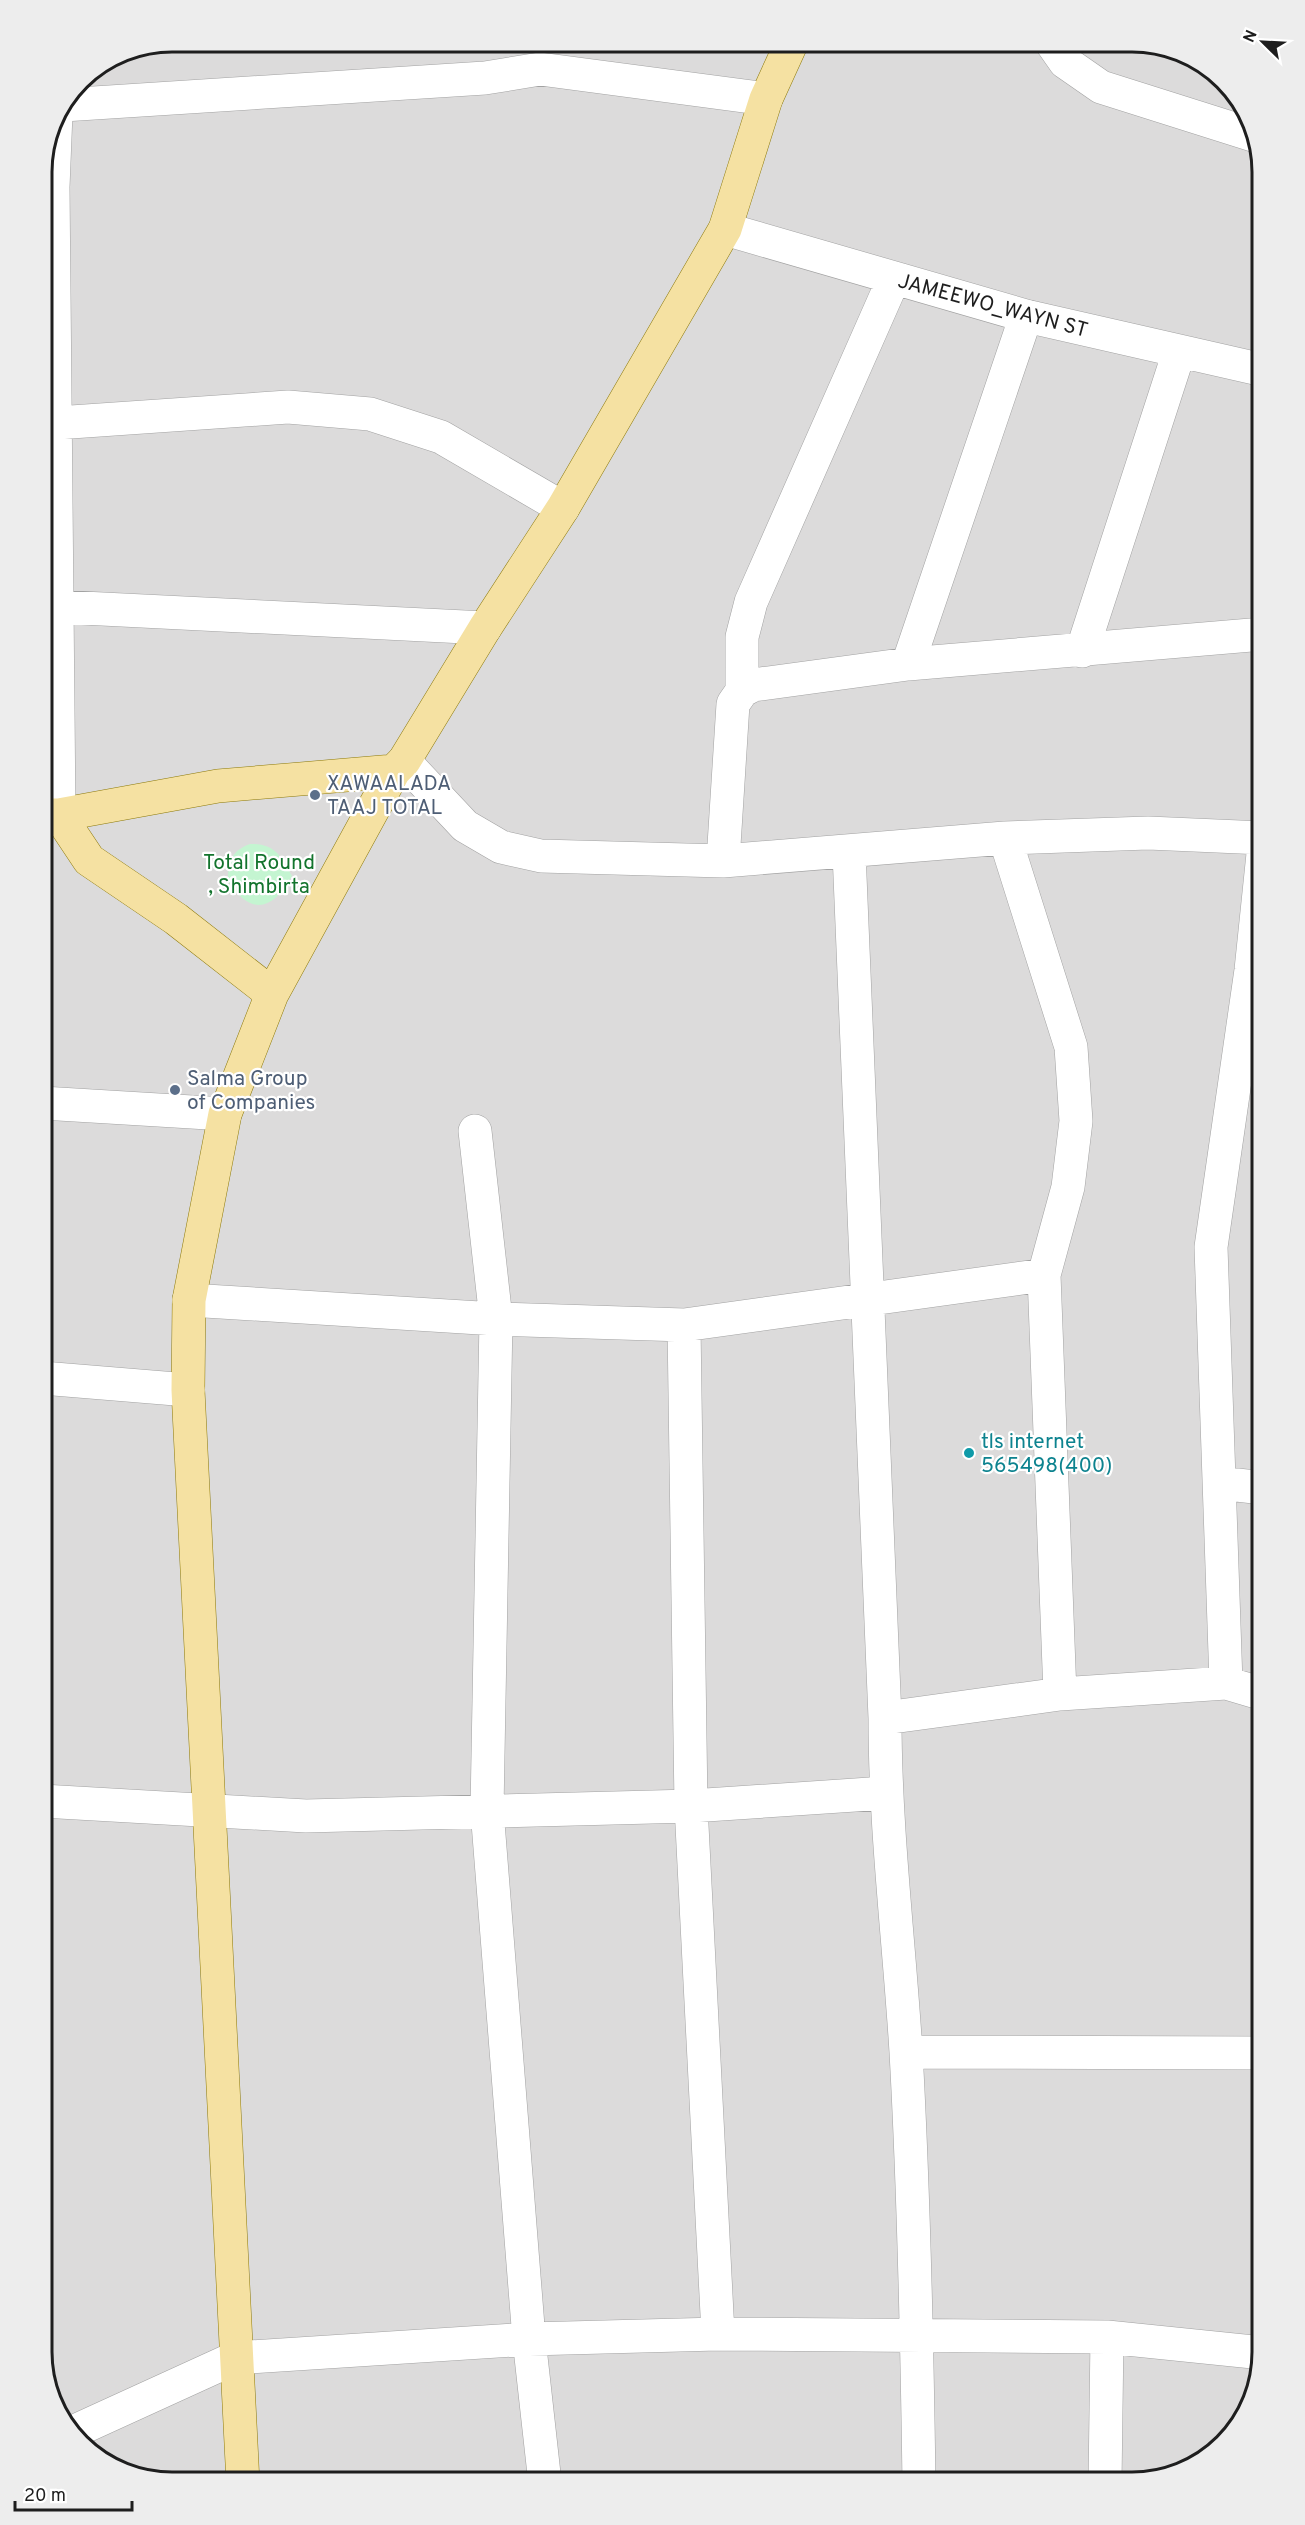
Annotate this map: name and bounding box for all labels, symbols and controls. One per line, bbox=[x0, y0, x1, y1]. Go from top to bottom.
north arrow bbox=[1233, 12, 1293, 72]
text: N bbox=[1240, 27, 1263, 46]
street label: JAMEEWO_WAYN ST bbox=[895, 268, 1091, 345]
place label: XAWAALADA TAAJ TOTAL bbox=[327, 771, 451, 822]
marker: XAWAALADA TAAJ TOTAL bbox=[308, 788, 322, 802]
park label: Total Round , Shimbirta bbox=[203, 850, 315, 901]
place label: Salma Group of Companies bbox=[187, 1066, 315, 1117]
marker: Salma Group of Companies bbox=[168, 1083, 182, 1097]
place label: tls internet 565498(400) bbox=[981, 1429, 1112, 1480]
marker: tls internet 565498(400) bbox=[962, 1446, 976, 1460]
scale bar bbox=[15, 2474, 132, 2512]
text: 20 m bbox=[24, 2485, 66, 2508]

